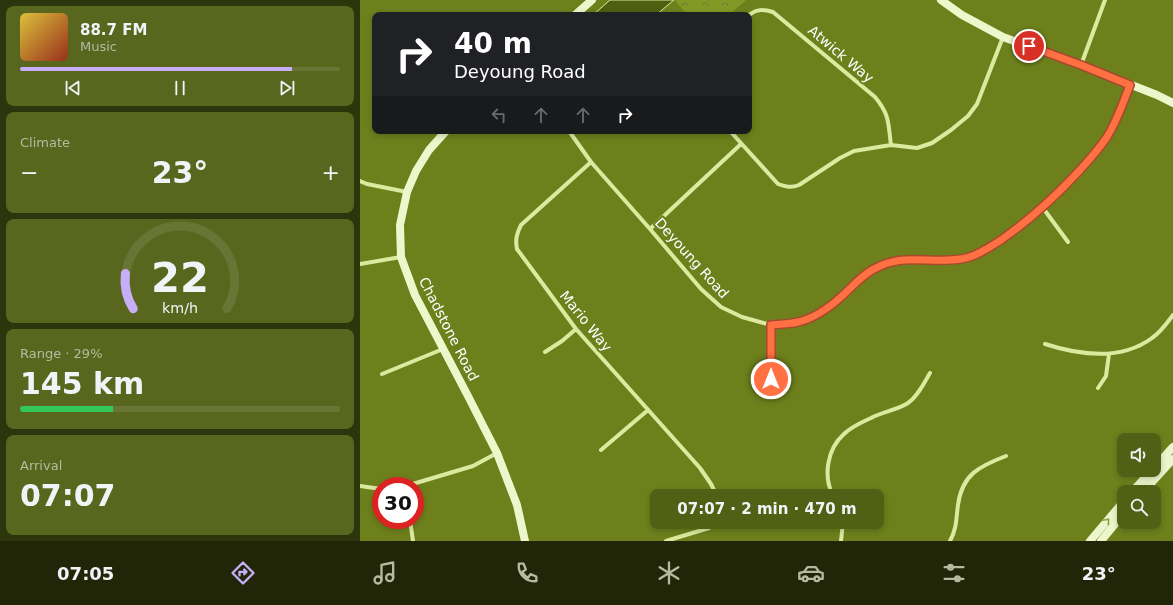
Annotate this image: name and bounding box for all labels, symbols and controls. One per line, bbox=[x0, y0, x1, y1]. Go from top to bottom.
text: 88.7 FM bbox=[80, 21, 147, 39]
street label: Atwick Way bbox=[805, 22, 877, 86]
text: 40 m bbox=[454, 27, 532, 60]
icon: right bbox=[388, 28, 440, 80]
pin bbox=[1012, 29, 1046, 63]
icon: arrive bbox=[1018, 35, 1040, 57]
text: Music bbox=[80, 39, 117, 54]
text: Deyoung Road bbox=[454, 61, 586, 82]
icon: previous bbox=[62, 77, 84, 99]
icon: pause bbox=[169, 77, 191, 99]
icon: next bbox=[276, 77, 298, 99]
icon: left bbox=[488, 104, 510, 126]
icon: ahead bbox=[530, 104, 552, 126]
icon: ahead bbox=[572, 104, 594, 126]
icon: right bbox=[614, 104, 636, 126]
text: Climate bbox=[20, 135, 70, 150]
text: 23° bbox=[152, 155, 208, 190]
text: − bbox=[20, 160, 38, 185]
text: + bbox=[322, 160, 340, 185]
street label: Deyoung Road bbox=[652, 215, 732, 301]
text: 22 bbox=[151, 252, 209, 301]
street label: Chadstone Road bbox=[416, 274, 482, 384]
street label: Mario Way bbox=[557, 288, 615, 354]
text: km/h bbox=[162, 299, 198, 315]
text: Range · 29% bbox=[20, 346, 103, 361]
position arrow bbox=[750, 358, 792, 400]
text: 145 km bbox=[20, 366, 144, 401]
map controls bbox=[1117, 433, 1161, 529]
button: sound bbox=[1117, 433, 1161, 477]
text: Arrival bbox=[20, 458, 62, 473]
speed limit sign: 30 bbox=[372, 477, 424, 529]
text: 07:07 bbox=[20, 478, 116, 513]
button: search bbox=[1117, 485, 1161, 529]
text: 07:07 · 2 min · 470 m bbox=[677, 500, 857, 518]
one-way arrow bbox=[1103, 518, 1110, 526]
icon: directions bbox=[229, 559, 257, 587]
icon: music bbox=[371, 559, 399, 587]
icon: phone bbox=[513, 559, 541, 587]
icon: climate bbox=[655, 559, 683, 587]
icon: car bbox=[797, 559, 825, 587]
icon: filters bbox=[940, 559, 968, 587]
text: 07:05 bbox=[57, 563, 114, 584]
text: 23° bbox=[1082, 563, 1116, 584]

